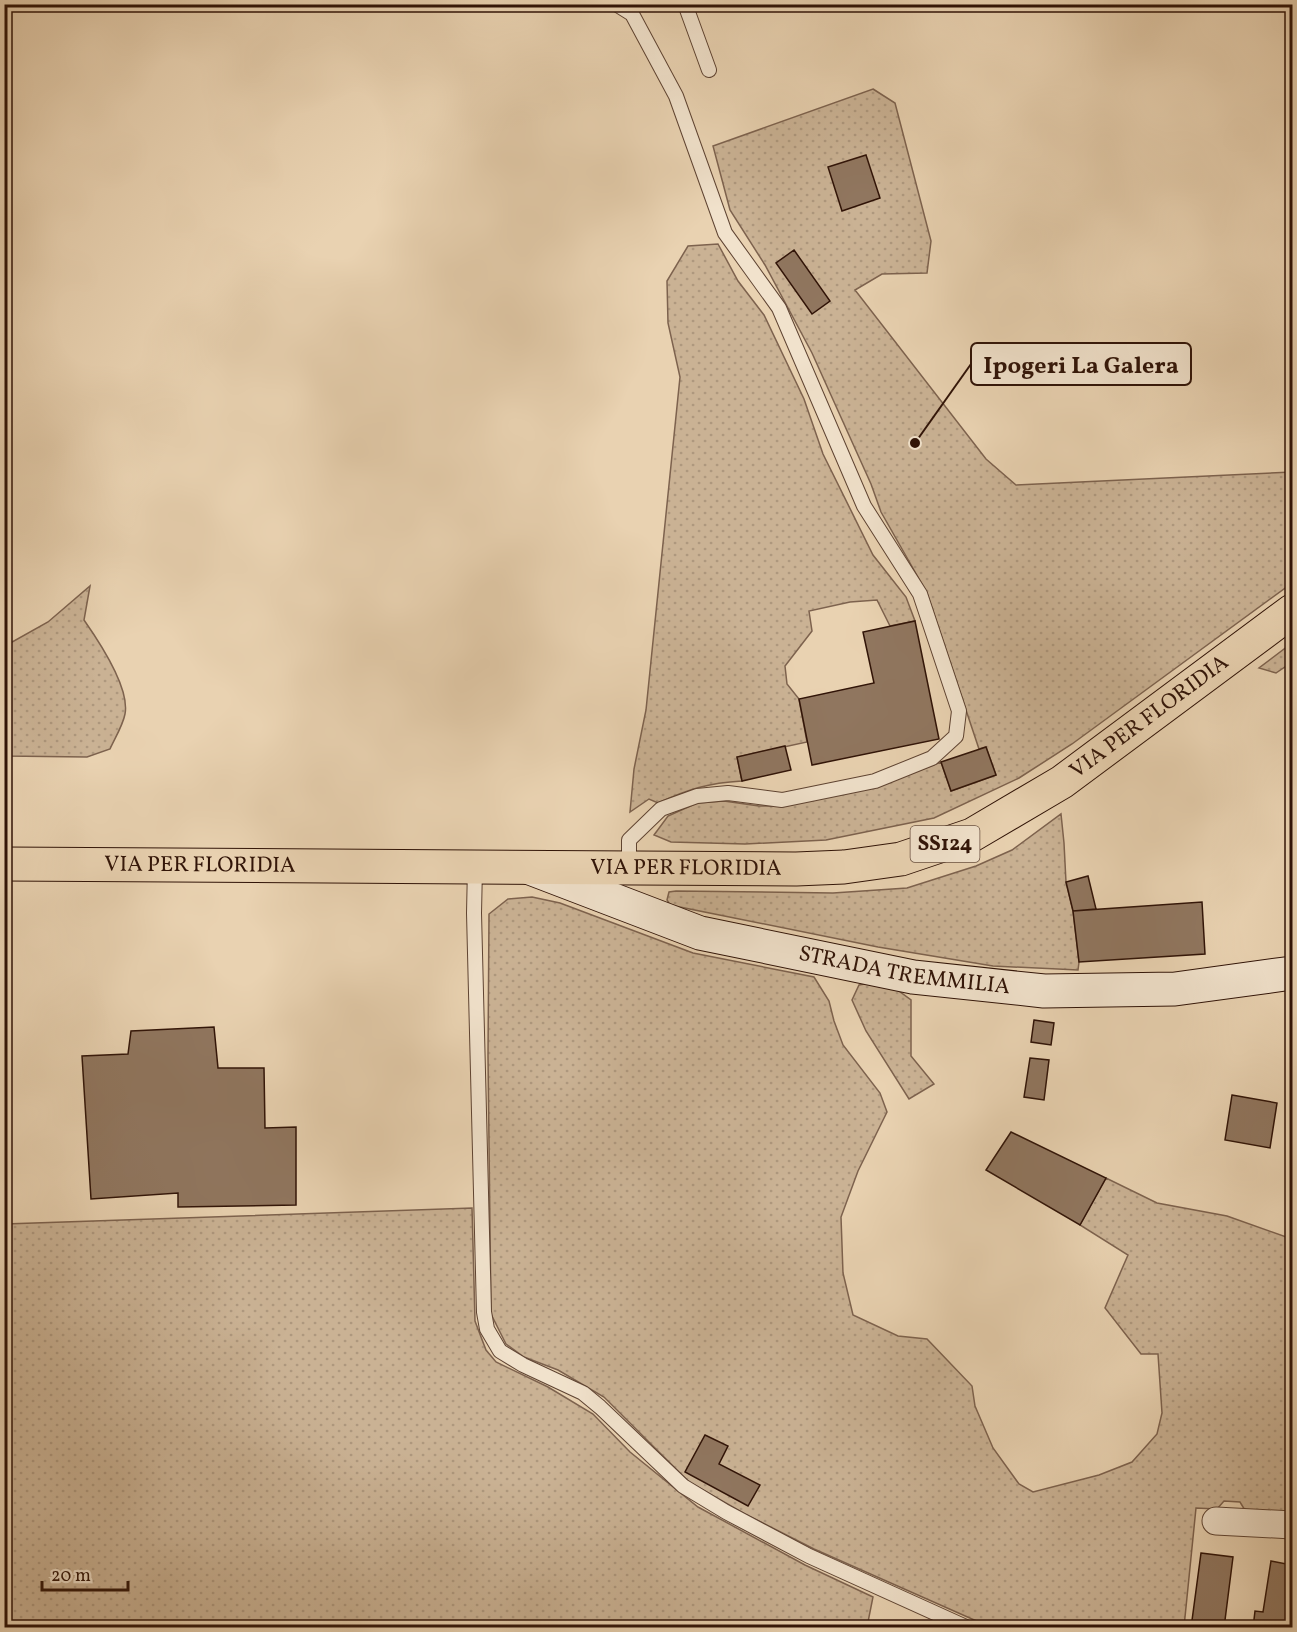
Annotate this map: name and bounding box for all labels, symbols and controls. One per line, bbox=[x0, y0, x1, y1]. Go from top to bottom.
callout: Ipogeri La Galera bbox=[971, 343, 1191, 385]
text: Ipogeri La Galera bbox=[983, 350, 1179, 384]
street label: VIA PER FLORIDIA bbox=[1063, 647, 1235, 786]
road number: SS124 bbox=[910, 826, 980, 862]
street label: VIA PER FLORIDIA bbox=[104, 849, 296, 881]
street label: VIA PER FLORIDIA bbox=[590, 852, 782, 884]
street label: STRADA TREMMILIA bbox=[796, 938, 1012, 1003]
scale bar bbox=[42, 1554, 128, 1592]
text: 20 m bbox=[51, 1564, 91, 1589]

